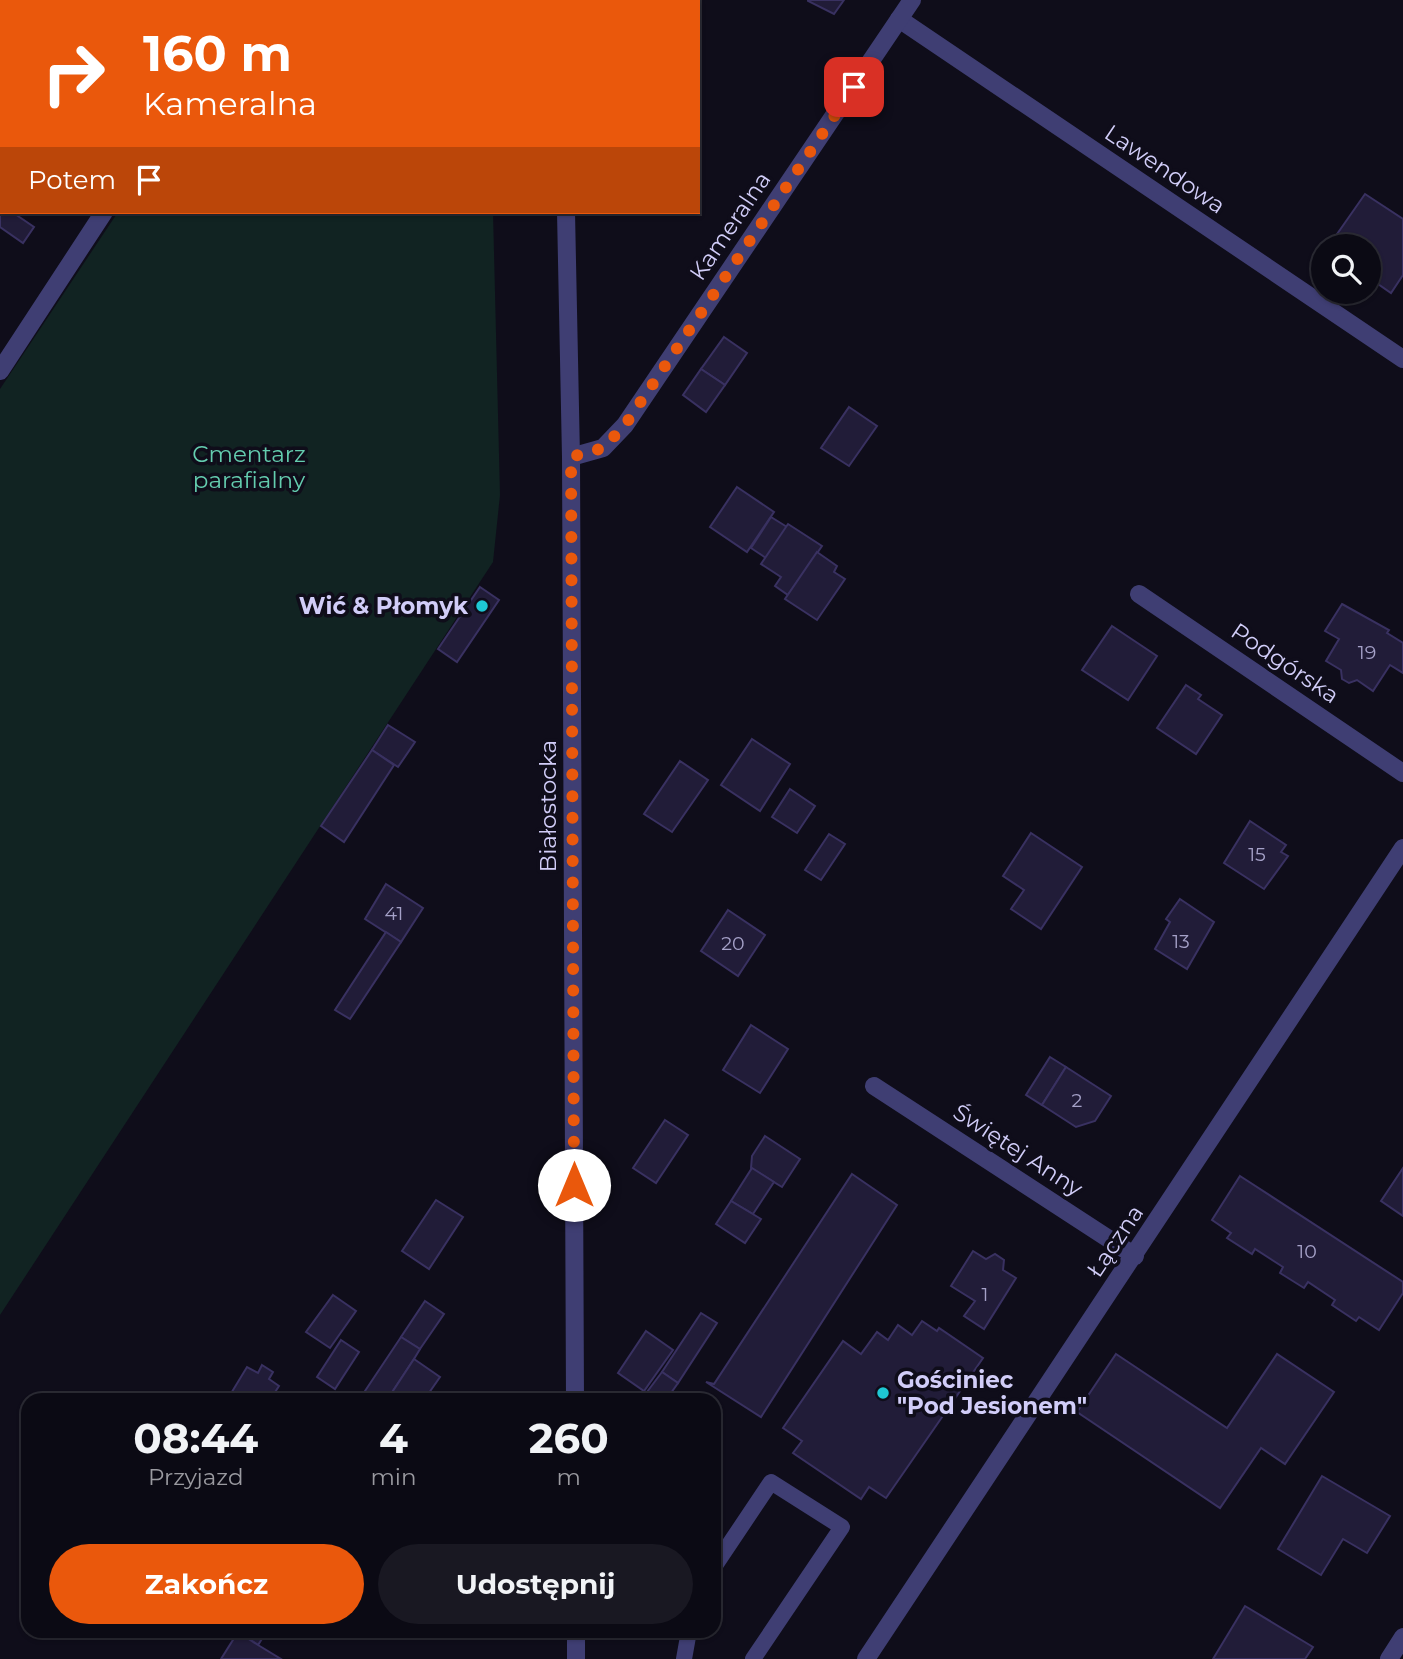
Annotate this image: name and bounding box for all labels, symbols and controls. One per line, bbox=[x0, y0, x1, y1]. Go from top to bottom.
text: 160 m bbox=[143, 24, 292, 83]
icon: right bbox=[28, 28, 119, 119]
pin bbox=[824, 57, 884, 117]
icon: arrive bbox=[835, 68, 873, 106]
text: Kameralna bbox=[143, 84, 317, 123]
street label: Lawendowa bbox=[1099, 118, 1231, 220]
icon: arrive bbox=[130, 161, 168, 199]
text: Potem bbox=[28, 164, 116, 196]
street label: Kameralna bbox=[683, 166, 777, 286]
map controls bbox=[1311, 234, 1381, 304]
button: search bbox=[1311, 234, 1381, 304]
park label: Cmentarz parafialny bbox=[192, 440, 306, 494]
place label: Wić & Płomyk bbox=[299, 592, 469, 620]
marker: Wić & Płomyk bbox=[474, 598, 490, 614]
street label: Podgórska bbox=[1226, 617, 1344, 709]
house number: 19 bbox=[1358, 641, 1376, 664]
street label: Białostocka bbox=[534, 740, 562, 872]
house number: 15 bbox=[1248, 843, 1266, 866]
house number: 41 bbox=[385, 902, 403, 925]
house number: 13 bbox=[1172, 930, 1190, 953]
house number: 20 bbox=[721, 932, 745, 955]
house number: 2 bbox=[1072, 1089, 1083, 1112]
street label: Świętej Anny bbox=[948, 1098, 1088, 1203]
position arrow bbox=[537, 1148, 611, 1222]
street label: Łączna bbox=[1081, 1200, 1149, 1282]
house number: 10 bbox=[1297, 1240, 1317, 1263]
house number: 1 bbox=[982, 1283, 988, 1306]
place label: Gościniec "Pod Jesionem" bbox=[897, 1366, 1087, 1420]
marker: Gościniec "Pod Jesionem" bbox=[875, 1385, 891, 1401]
text: 08:44 bbox=[133, 1412, 258, 1464]
text: 4 bbox=[379, 1412, 408, 1464]
text: 260 bbox=[529, 1412, 609, 1464]
text: Przyjazd bbox=[148, 1463, 243, 1491]
text: min bbox=[370, 1463, 417, 1491]
text: m bbox=[557, 1463, 581, 1491]
button: Zakończ bbox=[49, 1544, 364, 1624]
button: Udostępnij bbox=[378, 1544, 693, 1624]

